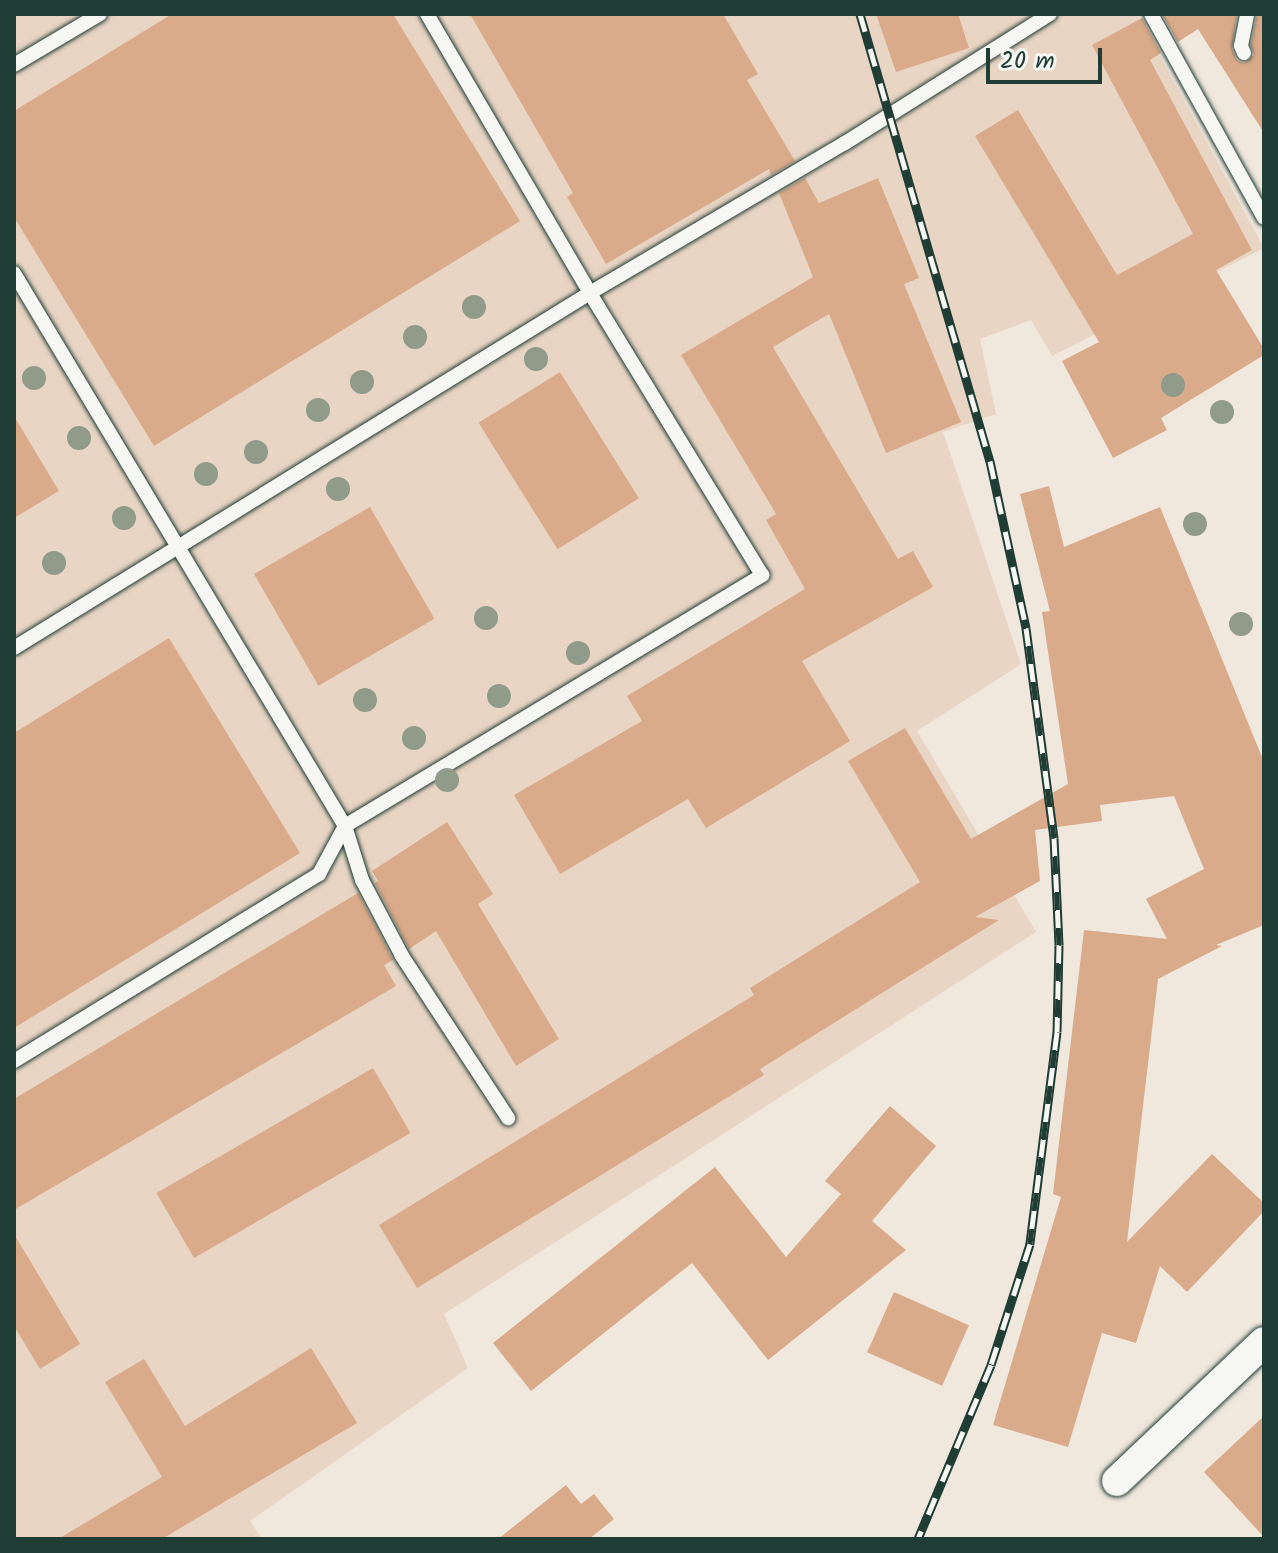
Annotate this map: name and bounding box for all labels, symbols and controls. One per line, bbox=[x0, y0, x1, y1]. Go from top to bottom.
scale bar bbox=[990, 32, 1106, 82]
text: 20 m bbox=[1000, 42, 1055, 81]

